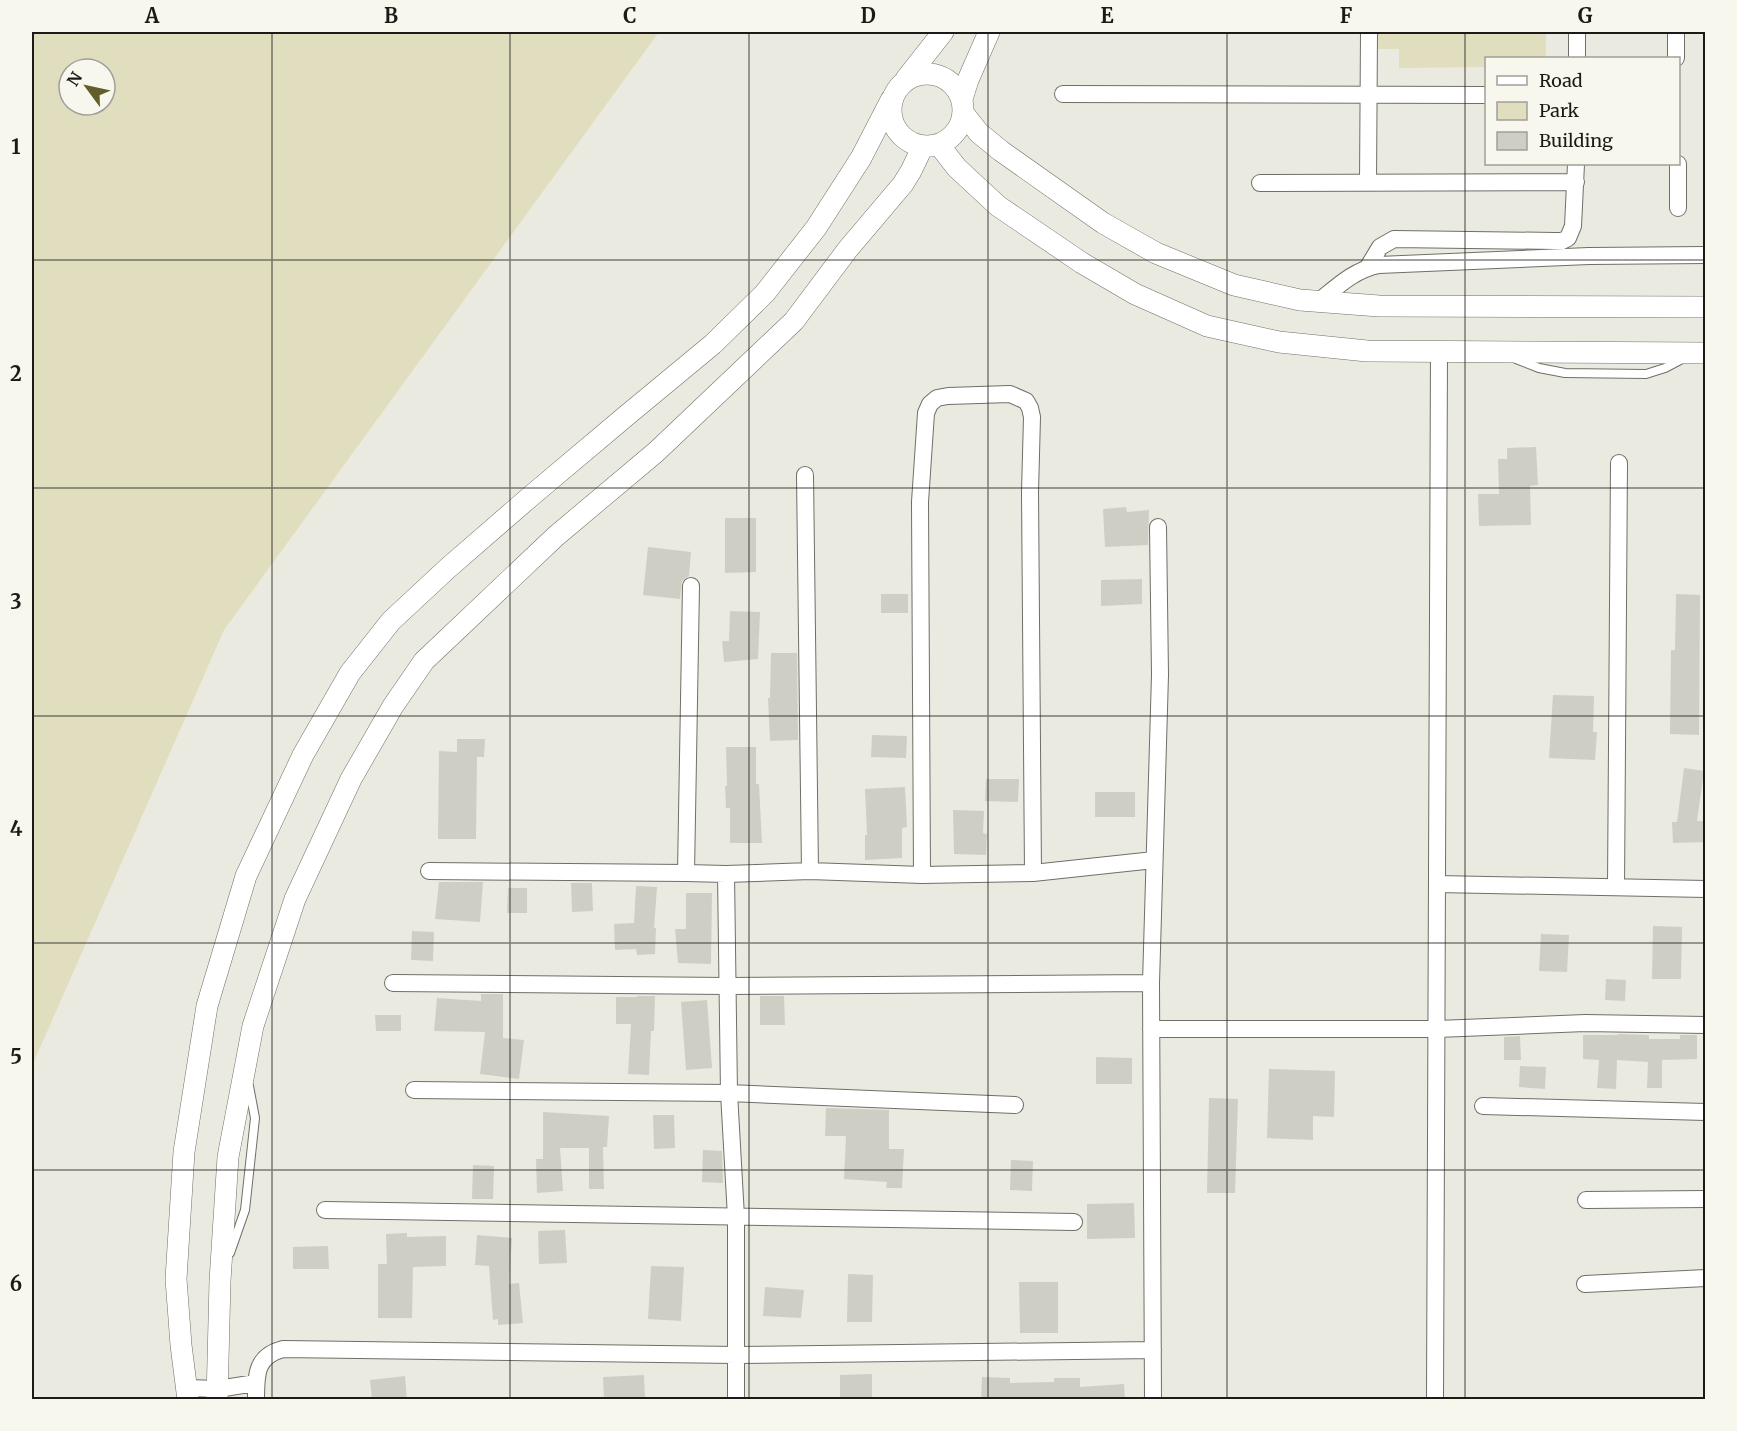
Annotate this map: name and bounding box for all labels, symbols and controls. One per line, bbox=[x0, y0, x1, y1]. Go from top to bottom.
text: A bbox=[144, 3, 160, 28]
text: B bbox=[384, 3, 398, 28]
text: C bbox=[623, 3, 637, 28]
text: D bbox=[860, 3, 876, 28]
text: E bbox=[1100, 3, 1114, 28]
text: F bbox=[1340, 3, 1353, 28]
text: G bbox=[1578, 3, 1593, 28]
north arrow bbox=[57, 57, 117, 117]
legend bbox=[1485, 57, 1680, 165]
text: N bbox=[63, 68, 86, 90]
text: Road bbox=[1539, 69, 1583, 92]
text: Park bbox=[1539, 99, 1580, 122]
text: Building bbox=[1539, 129, 1613, 152]
text: 1 bbox=[11, 134, 21, 159]
text: 2 bbox=[10, 361, 22, 386]
text: 3 bbox=[10, 589, 22, 614]
text: 4 bbox=[10, 816, 23, 841]
text: 5 bbox=[10, 1044, 22, 1069]
text: 6 bbox=[10, 1271, 22, 1296]

